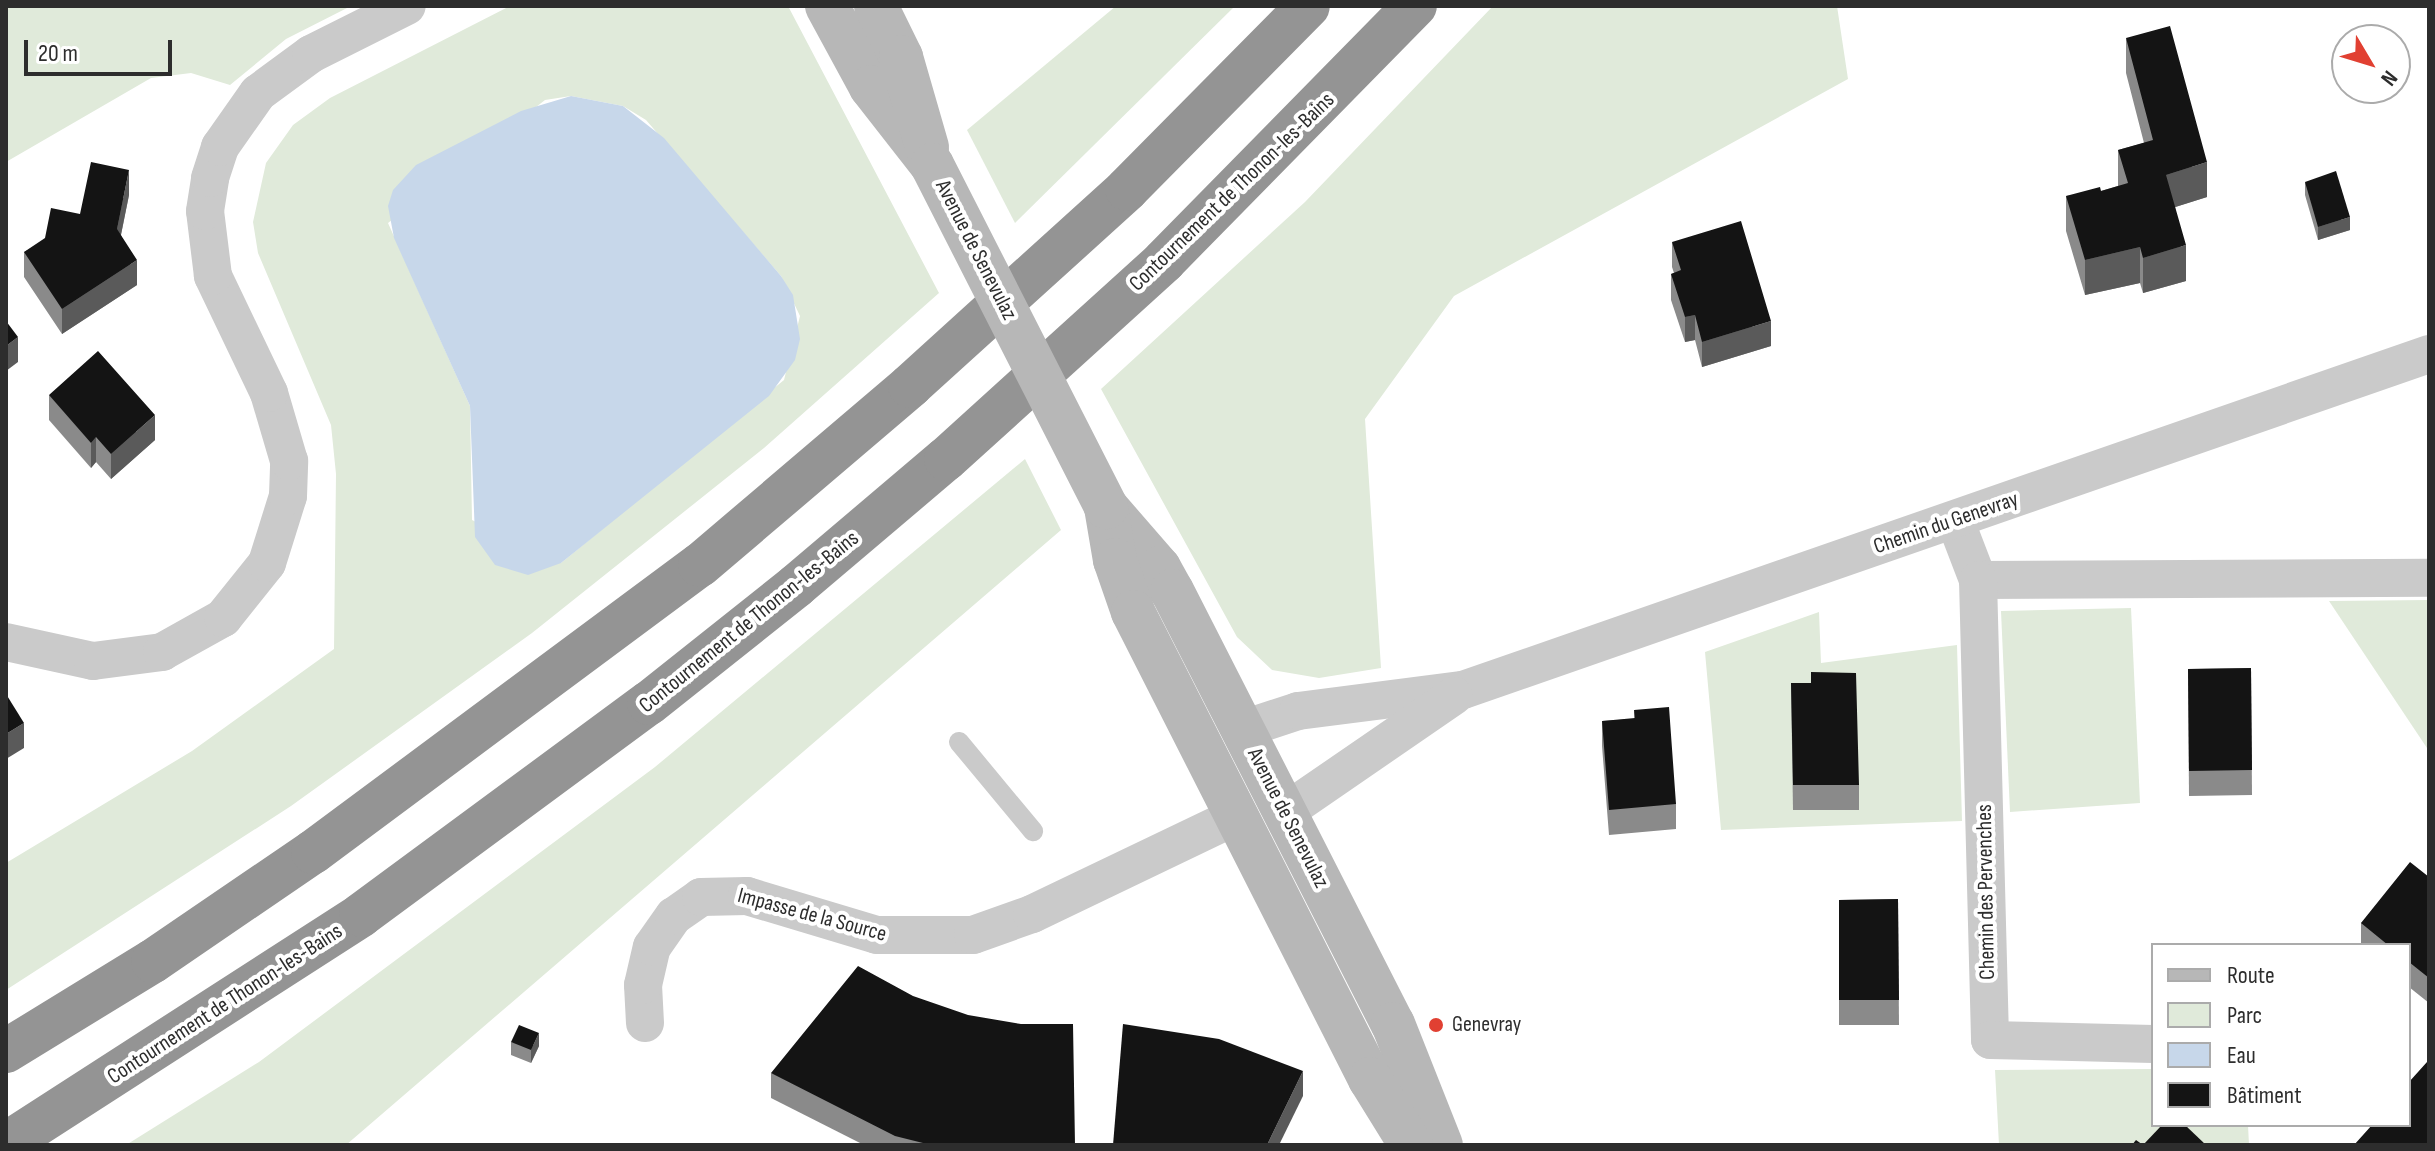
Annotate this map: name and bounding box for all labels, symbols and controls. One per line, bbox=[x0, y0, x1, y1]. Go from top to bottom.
scale bar bbox=[28, 24, 176, 74]
north arrow bbox=[2331, 24, 2411, 104]
text: 20 m bbox=[38, 39, 78, 68]
text: N bbox=[2374, 65, 2403, 91]
street label: Contournement de Thonon-les-Bains bbox=[1124, 87, 1340, 297]
street label: Avenue de Senevulaz bbox=[929, 176, 1023, 324]
street label: Chemin du Genevray bbox=[1870, 486, 2022, 560]
street label: Contournement de Thonon-les-Bains bbox=[634, 525, 864, 719]
street label: Avenue de Senevulaz bbox=[1241, 744, 1335, 892]
street label: Chemin des Pervenches bbox=[1971, 804, 2001, 980]
street label: Impasse de la Source bbox=[735, 882, 889, 948]
street label: Contournement de Thonon-les-Bains bbox=[103, 918, 347, 1090]
legend bbox=[2151, 943, 2411, 1127]
text: Route bbox=[2227, 961, 2275, 990]
text: Parc bbox=[2227, 1001, 2262, 1030]
place label: Genevray bbox=[1452, 1012, 1521, 1038]
marker: Genevray bbox=[1427, 1016, 1445, 1034]
text: Eau bbox=[2227, 1041, 2256, 1070]
text: Bâtiment bbox=[2227, 1081, 2302, 1110]

